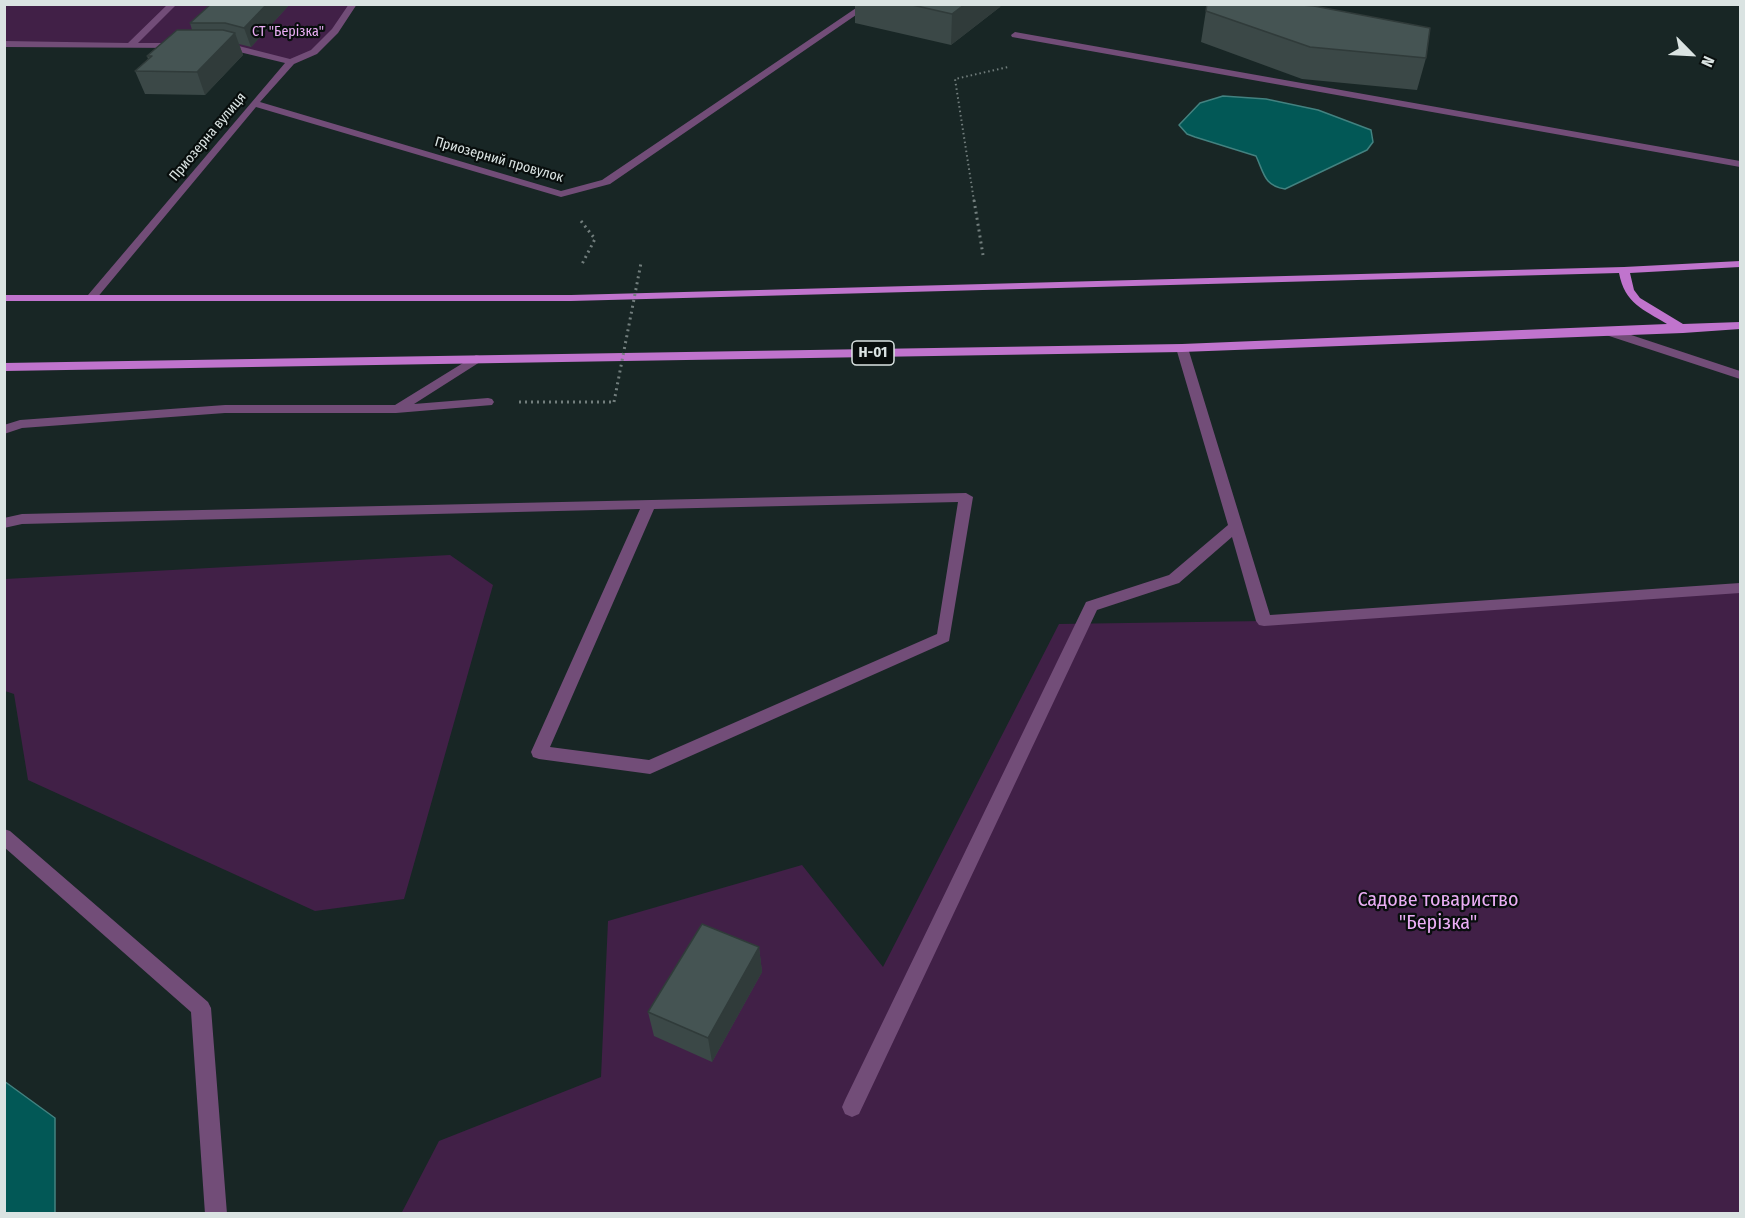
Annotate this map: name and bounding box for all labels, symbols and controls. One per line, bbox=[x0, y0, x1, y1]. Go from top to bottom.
park label: СТ "Берізка" bbox=[252, 24, 324, 40]
north arrow bbox=[1661, 24, 1721, 84]
text: N bbox=[1697, 53, 1719, 70]
street label: Приозерна вулиця bbox=[166, 89, 250, 185]
street label: Приозерний провулок bbox=[433, 134, 565, 186]
road number: Н-01 bbox=[852, 341, 894, 365]
park label: Садове товариство "Берізка" bbox=[1357, 888, 1519, 935]

